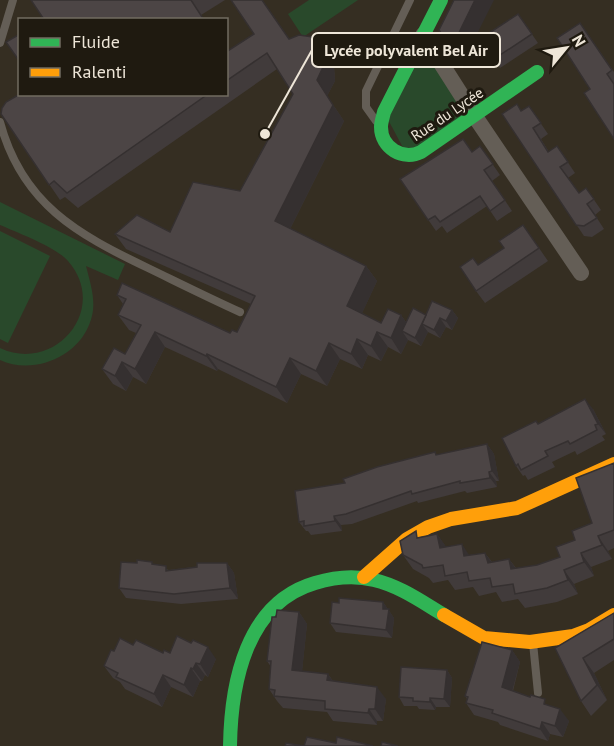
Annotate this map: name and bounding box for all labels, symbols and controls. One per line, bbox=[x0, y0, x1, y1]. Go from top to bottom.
legend bbox=[18, 18, 228, 96]
north arrow bbox=[536, 18, 596, 78]
text: Fluide bbox=[72, 30, 120, 53]
text: N bbox=[568, 31, 590, 50]
callout: Lycée polyvalent Bel Air bbox=[312, 33, 500, 67]
text: Lycée polyvalent Bel Air bbox=[324, 40, 488, 60]
text: Ralenti bbox=[72, 60, 127, 83]
street label: Rue du Lycée bbox=[407, 83, 487, 145]

